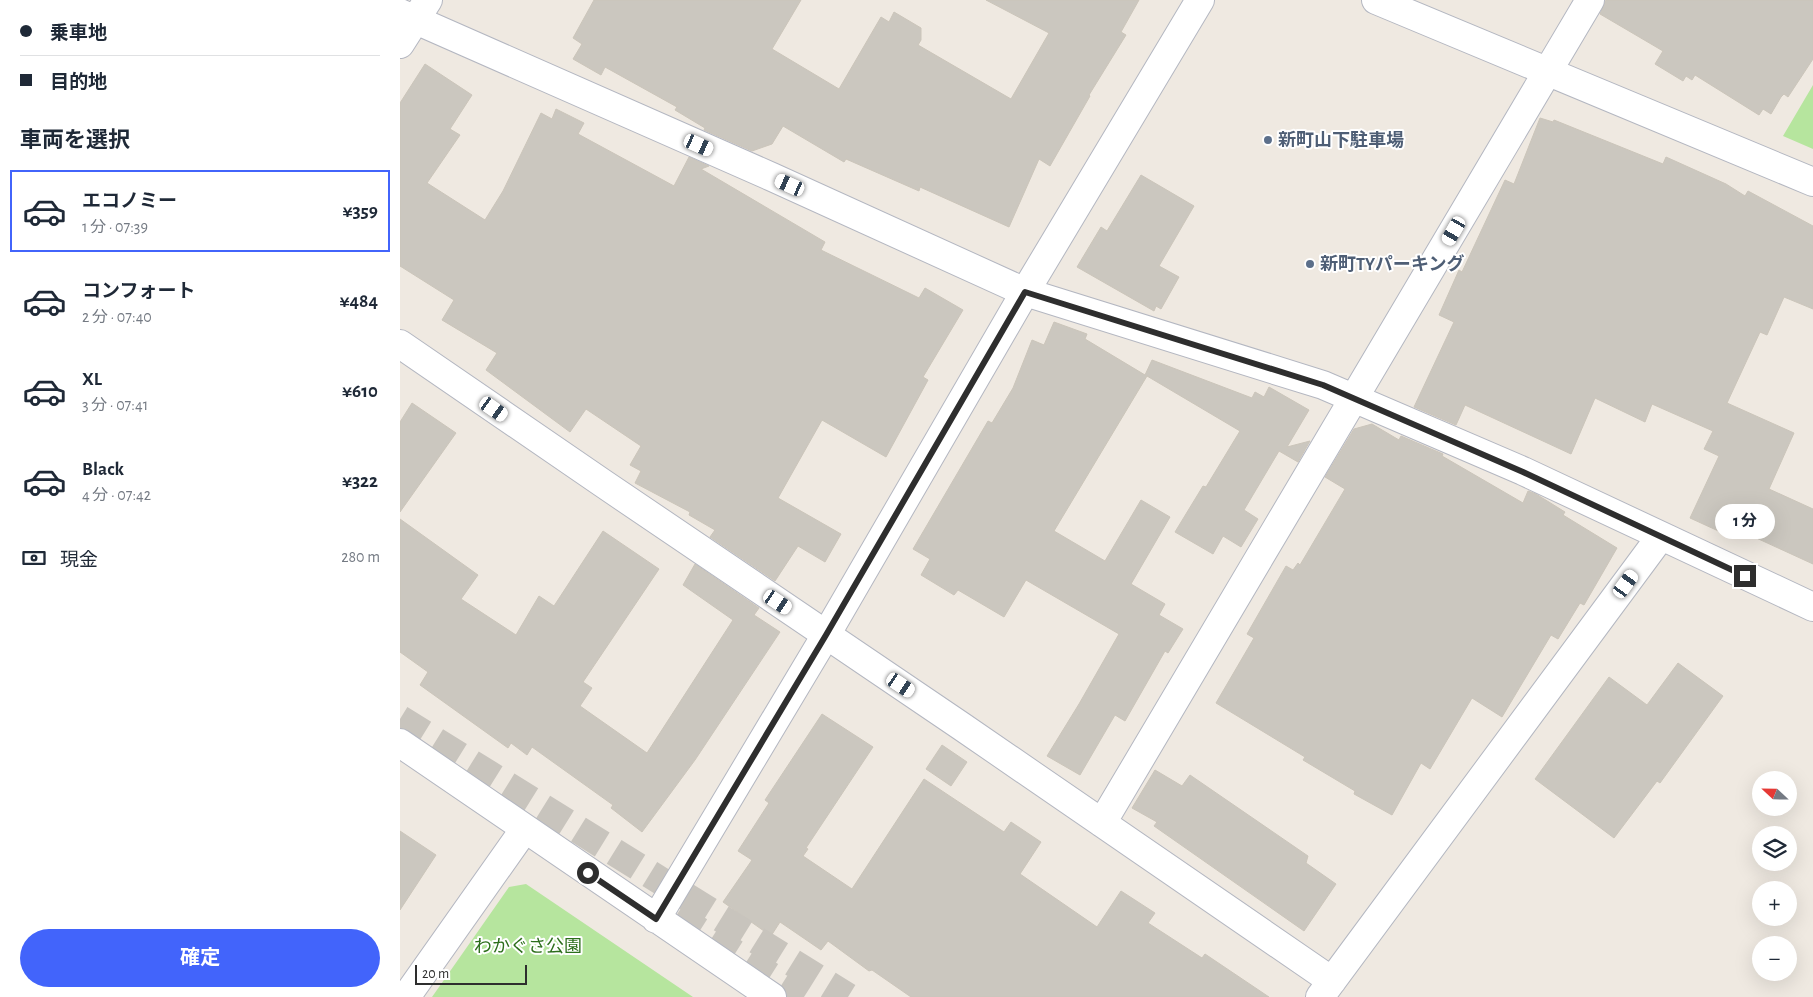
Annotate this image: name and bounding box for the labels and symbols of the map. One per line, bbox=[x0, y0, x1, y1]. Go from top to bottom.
place label: 新町山下駐車場 bbox=[1278, 130, 1404, 150]
car bbox=[682, 132, 715, 158]
marker: 新町山下駐車場 bbox=[1262, 134, 1274, 146]
car bbox=[773, 172, 806, 198]
car bbox=[1440, 214, 1467, 248]
place label: 新町TYパーキング bbox=[1320, 254, 1465, 274]
marker: 新町TYパーキング bbox=[1304, 258, 1316, 270]
car bbox=[477, 394, 510, 424]
callout: 1 分 bbox=[1715, 504, 1775, 538]
route end bbox=[1734, 565, 1756, 587]
car bbox=[1611, 567, 1640, 601]
car bbox=[761, 587, 794, 617]
car bbox=[884, 670, 917, 700]
north arrow bbox=[1752, 771, 1798, 816]
route start bbox=[577, 862, 599, 884]
park label: わかぐさ公園 bbox=[474, 937, 582, 956]
scale bar bbox=[415, 962, 528, 985]

